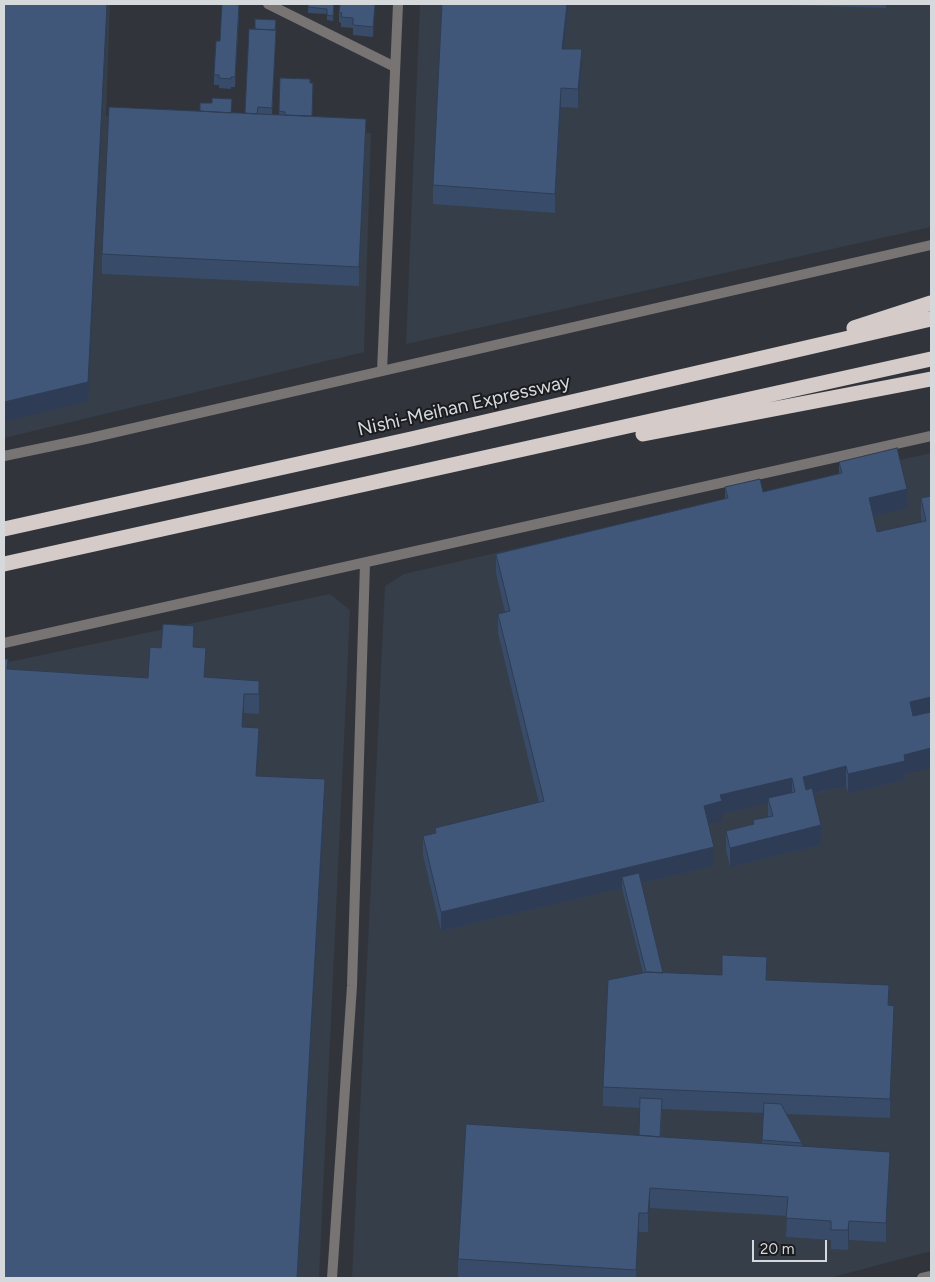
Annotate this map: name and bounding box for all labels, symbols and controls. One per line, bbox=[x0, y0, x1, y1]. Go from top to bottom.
street label: Nishi-Meihan Expressway bbox=[355, 370, 573, 442]
scale bar bbox=[755, 1230, 830, 1262]
text: 20 m bbox=[760, 1240, 794, 1258]

